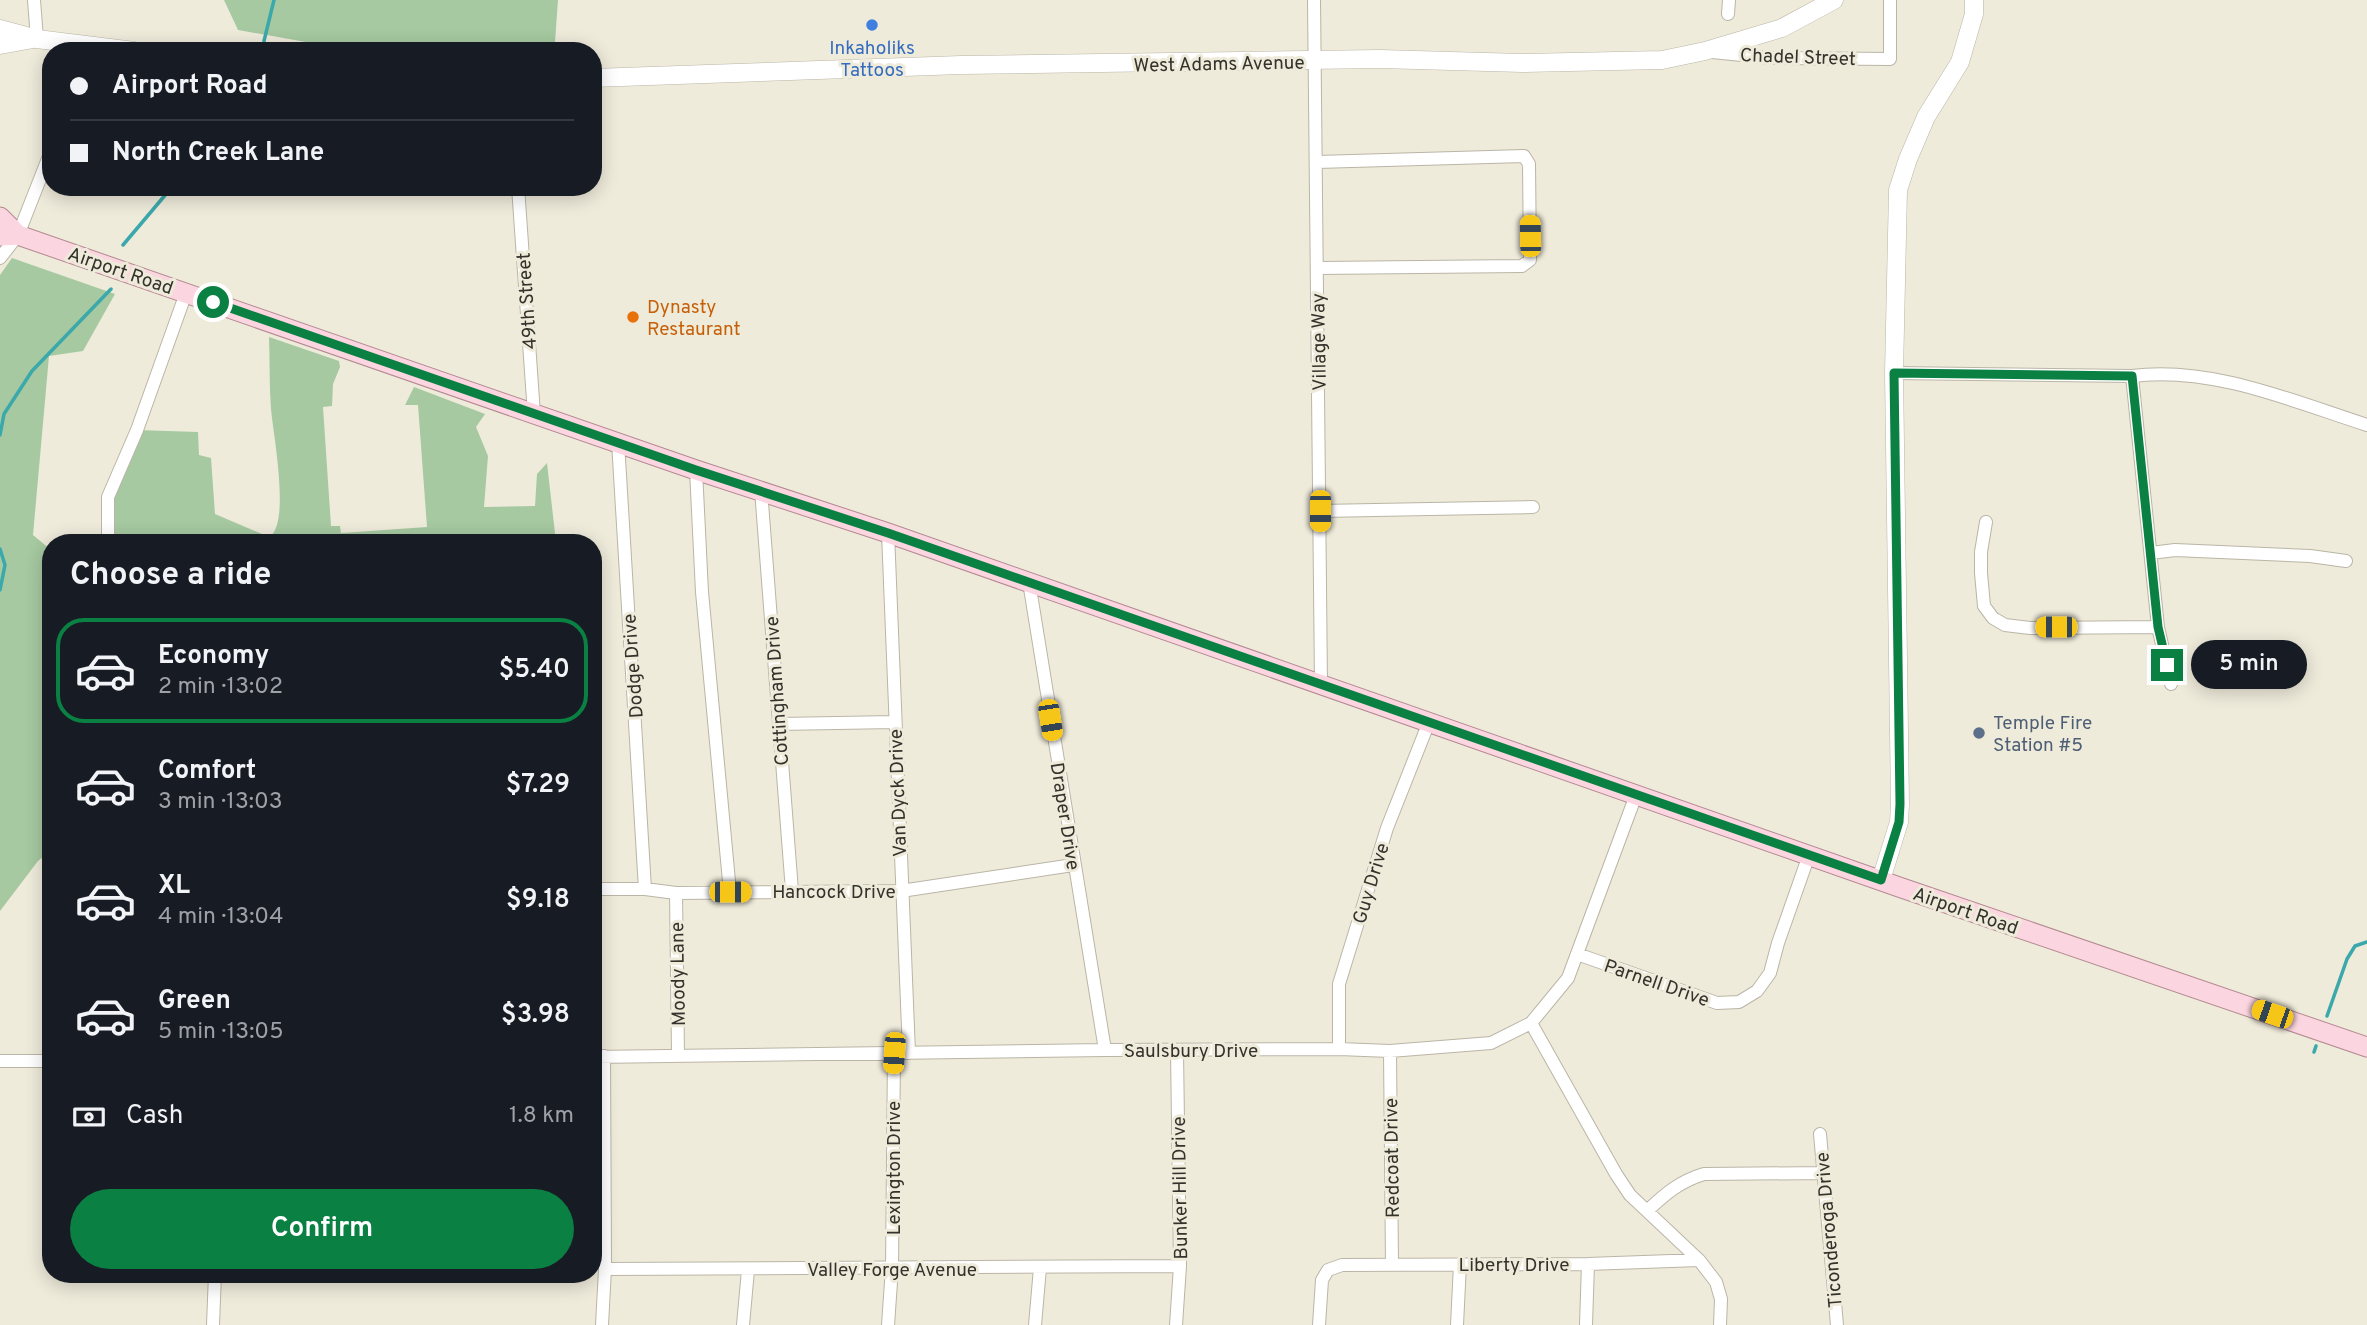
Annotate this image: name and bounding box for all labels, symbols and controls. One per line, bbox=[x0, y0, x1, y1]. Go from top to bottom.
marker: Inkaholiks Tattoos bbox=[864, 17, 880, 33]
place label: Inkaholiks Tattoos bbox=[829, 37, 915, 83]
street label: Chadel Street bbox=[1740, 44, 1856, 72]
street label: West Adams Avenue bbox=[1133, 52, 1305, 78]
text: Airport Road bbox=[112, 70, 267, 103]
text: North Creek Lane bbox=[112, 137, 324, 170]
car bbox=[1520, 215, 1541, 257]
street label: Airport Road bbox=[64, 243, 176, 301]
street label: 49th Street bbox=[513, 252, 543, 350]
route start bbox=[197, 286, 229, 318]
street label: Village Way bbox=[1307, 293, 1333, 391]
place label: Dynasty Restaurant bbox=[647, 296, 741, 342]
marker: Dynasty Restaurant bbox=[625, 309, 641, 325]
car bbox=[1310, 490, 1331, 532]
text: Choose a ride bbox=[70, 556, 271, 596]
street label: Dodge Drive bbox=[618, 613, 650, 719]
street label: Cottingham Drive bbox=[761, 615, 795, 766]
car bbox=[2036, 617, 2078, 638]
icon: car bbox=[74, 639, 137, 702]
text: Economy bbox=[158, 640, 269, 673]
callout: 5 min bbox=[2192, 640, 2307, 690]
route end bbox=[2151, 649, 2183, 681]
text: 5 min bbox=[2219, 650, 2279, 679]
text: $5.40 bbox=[499, 654, 570, 687]
text: 2 min · 13:02 bbox=[158, 673, 283, 702]
car bbox=[1037, 698, 1064, 742]
place label: Temple Fire Station #5 bbox=[1993, 712, 2092, 758]
marker: Temple Fire Station #5 bbox=[1971, 725, 1987, 741]
street label: Van Dyck Drive bbox=[885, 728, 913, 857]
icon: car bbox=[74, 754, 137, 817]
text: Comfort bbox=[158, 755, 256, 788]
street label: Draper Drive bbox=[1044, 761, 1084, 872]
text: $7.29 bbox=[506, 769, 570, 802]
text: 3 min · 13:03 bbox=[158, 788, 283, 817]
street label: Guy Drive bbox=[1348, 840, 1396, 927]
icon: car bbox=[74, 869, 137, 932]
text: XL bbox=[158, 870, 190, 903]
street label: Hancock Drive bbox=[772, 881, 896, 905]
car bbox=[710, 882, 752, 903]
street label: Airport Road bbox=[1909, 883, 2021, 941]
text: $9.18 bbox=[506, 884, 570, 917]
text: 4 min · 13:04 bbox=[158, 903, 283, 932]
street label: Moody Lane bbox=[666, 922, 692, 1026]
street label: Parnell Drive bbox=[1601, 955, 1712, 1013]
icon: car bbox=[74, 984, 137, 1047]
text: Green bbox=[158, 985, 231, 1018]
car bbox=[2249, 997, 2296, 1031]
text: $3.98 bbox=[501, 999, 570, 1032]
text: 5 min · 13:05 bbox=[158, 1018, 283, 1047]
car bbox=[883, 1031, 906, 1075]
street label: Saulsbury Drive bbox=[1124, 1040, 1258, 1064]
icon: cash bbox=[70, 1098, 108, 1136]
street label: Redcoat Drive bbox=[1380, 1098, 1406, 1218]
text: Cash bbox=[126, 1100, 183, 1133]
street label: Lexington Drive bbox=[883, 1101, 907, 1235]
text: 1.8 km bbox=[509, 1102, 574, 1131]
street label: Bunker Hill Drive bbox=[1168, 1116, 1194, 1260]
street label: Ticonderoga Drive bbox=[1811, 1151, 1849, 1309]
button: Confirm bbox=[70, 1189, 574, 1269]
street label: Liberty Drive bbox=[1459, 1254, 1569, 1278]
street label: Valley Forge Avenue bbox=[807, 1259, 977, 1283]

